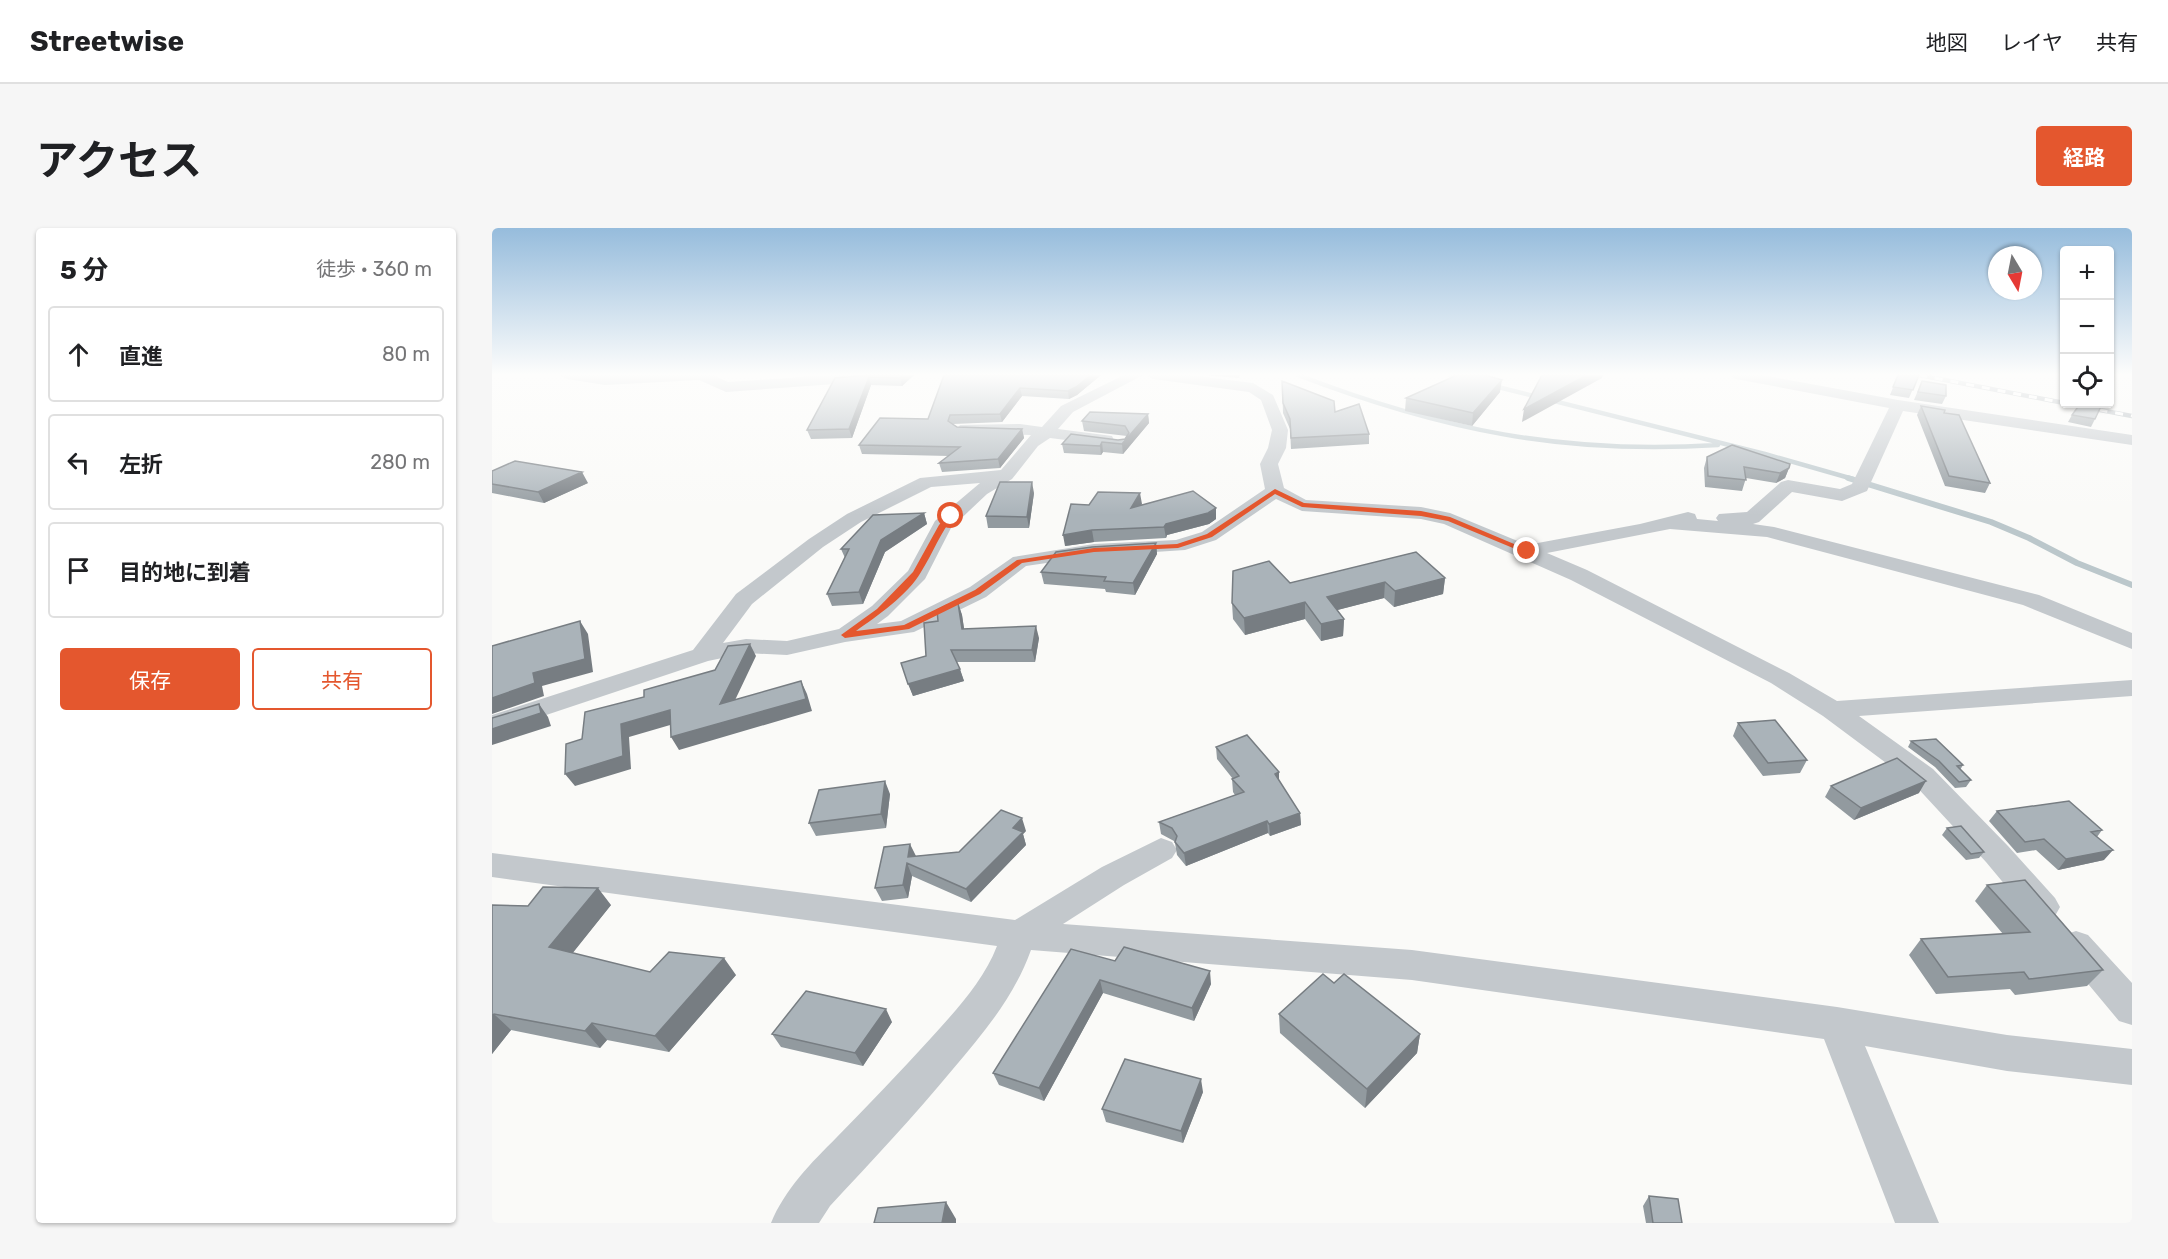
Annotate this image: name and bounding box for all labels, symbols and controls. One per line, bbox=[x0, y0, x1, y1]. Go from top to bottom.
text: Streetwise bbox=[30, 25, 184, 58]
text: 地図 bbox=[1926, 30, 1968, 55]
text: レイヤ bbox=[2001, 30, 2063, 55]
text: 共有 bbox=[2096, 30, 2138, 55]
button: 経路 bbox=[2036, 126, 2132, 186]
text: アクセス bbox=[36, 136, 202, 186]
north arrow bbox=[1988, 246, 2042, 300]
map controls bbox=[2060, 246, 2114, 408]
button: + bbox=[2060, 246, 2114, 300]
text: 5 分 bbox=[60, 255, 108, 286]
text: 徒歩 · 360 m bbox=[316, 257, 432, 281]
button: − bbox=[2060, 300, 2114, 354]
icon: ahead bbox=[62, 338, 95, 371]
text: 80 m bbox=[382, 342, 430, 366]
text: 直進 bbox=[119, 343, 163, 370]
button: locate bbox=[2060, 354, 2114, 408]
icon: left bbox=[62, 446, 95, 479]
text: 280 m bbox=[370, 450, 430, 474]
text: 左折 bbox=[119, 451, 163, 478]
route start bbox=[937, 502, 963, 528]
route end bbox=[1513, 537, 1539, 563]
icon: arrive bbox=[62, 554, 95, 587]
text: 目的地に到着 bbox=[119, 559, 251, 586]
button: 保存 bbox=[60, 648, 240, 710]
button: 共有 bbox=[252, 648, 432, 710]

